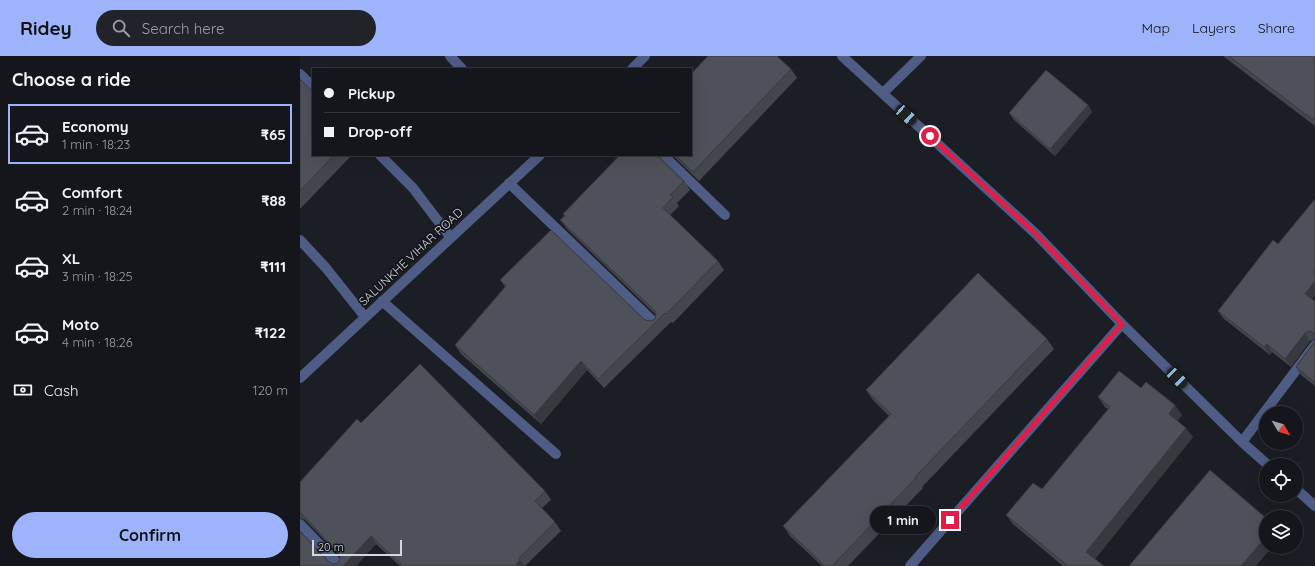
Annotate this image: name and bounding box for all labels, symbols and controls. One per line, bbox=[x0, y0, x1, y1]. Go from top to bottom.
search box bbox=[96, 10, 376, 46]
text: Ridey bbox=[20, 16, 72, 40]
icon: search bbox=[110, 17, 132, 39]
text: Search here bbox=[142, 19, 225, 38]
text: Map bbox=[1141, 19, 1170, 37]
text: Layers bbox=[1192, 19, 1236, 37]
text: Share bbox=[1258, 19, 1295, 37]
text: Choose a ride bbox=[12, 68, 131, 91]
text: Pickup bbox=[348, 84, 395, 103]
car bbox=[893, 103, 919, 127]
icon: car bbox=[14, 116, 50, 152]
text: Economy bbox=[62, 117, 129, 136]
text: Drop-off bbox=[348, 122, 412, 141]
text: ₹65 bbox=[261, 125, 286, 144]
route start bbox=[921, 127, 939, 145]
text: 1 min · 18:23 bbox=[62, 136, 130, 152]
icon: car bbox=[14, 182, 50, 218]
text: Comfort bbox=[62, 183, 123, 202]
text: ₹88 bbox=[261, 191, 286, 210]
text: 2 min · 18:24 bbox=[62, 202, 133, 218]
street label: SALUNKHE VIHAR ROAD bbox=[355, 204, 466, 309]
icon: car bbox=[14, 248, 50, 284]
text: XL bbox=[62, 249, 80, 268]
text: ₹111 bbox=[260, 257, 286, 276]
text: 3 min · 18:25 bbox=[62, 268, 133, 284]
icon: car bbox=[14, 314, 50, 350]
text: Moto bbox=[62, 315, 99, 334]
text: ₹122 bbox=[255, 323, 286, 342]
text: 4 min · 18:26 bbox=[62, 334, 133, 350]
car bbox=[1164, 365, 1190, 391]
icon: cash bbox=[12, 379, 34, 401]
text: Cash bbox=[44, 381, 78, 400]
text: 120 m bbox=[253, 382, 288, 398]
north arrow bbox=[1259, 406, 1303, 450]
map controls bbox=[1259, 406, 1303, 554]
button: locate bbox=[1259, 458, 1303, 502]
callout: 1 min bbox=[870, 506, 936, 534]
button: layers bbox=[1259, 510, 1303, 554]
route end bbox=[941, 511, 959, 529]
button: Confirm bbox=[12, 512, 288, 558]
text: 1 min bbox=[887, 512, 919, 528]
scale bar bbox=[312, 538, 402, 557]
text: 20 m bbox=[318, 540, 344, 554]

